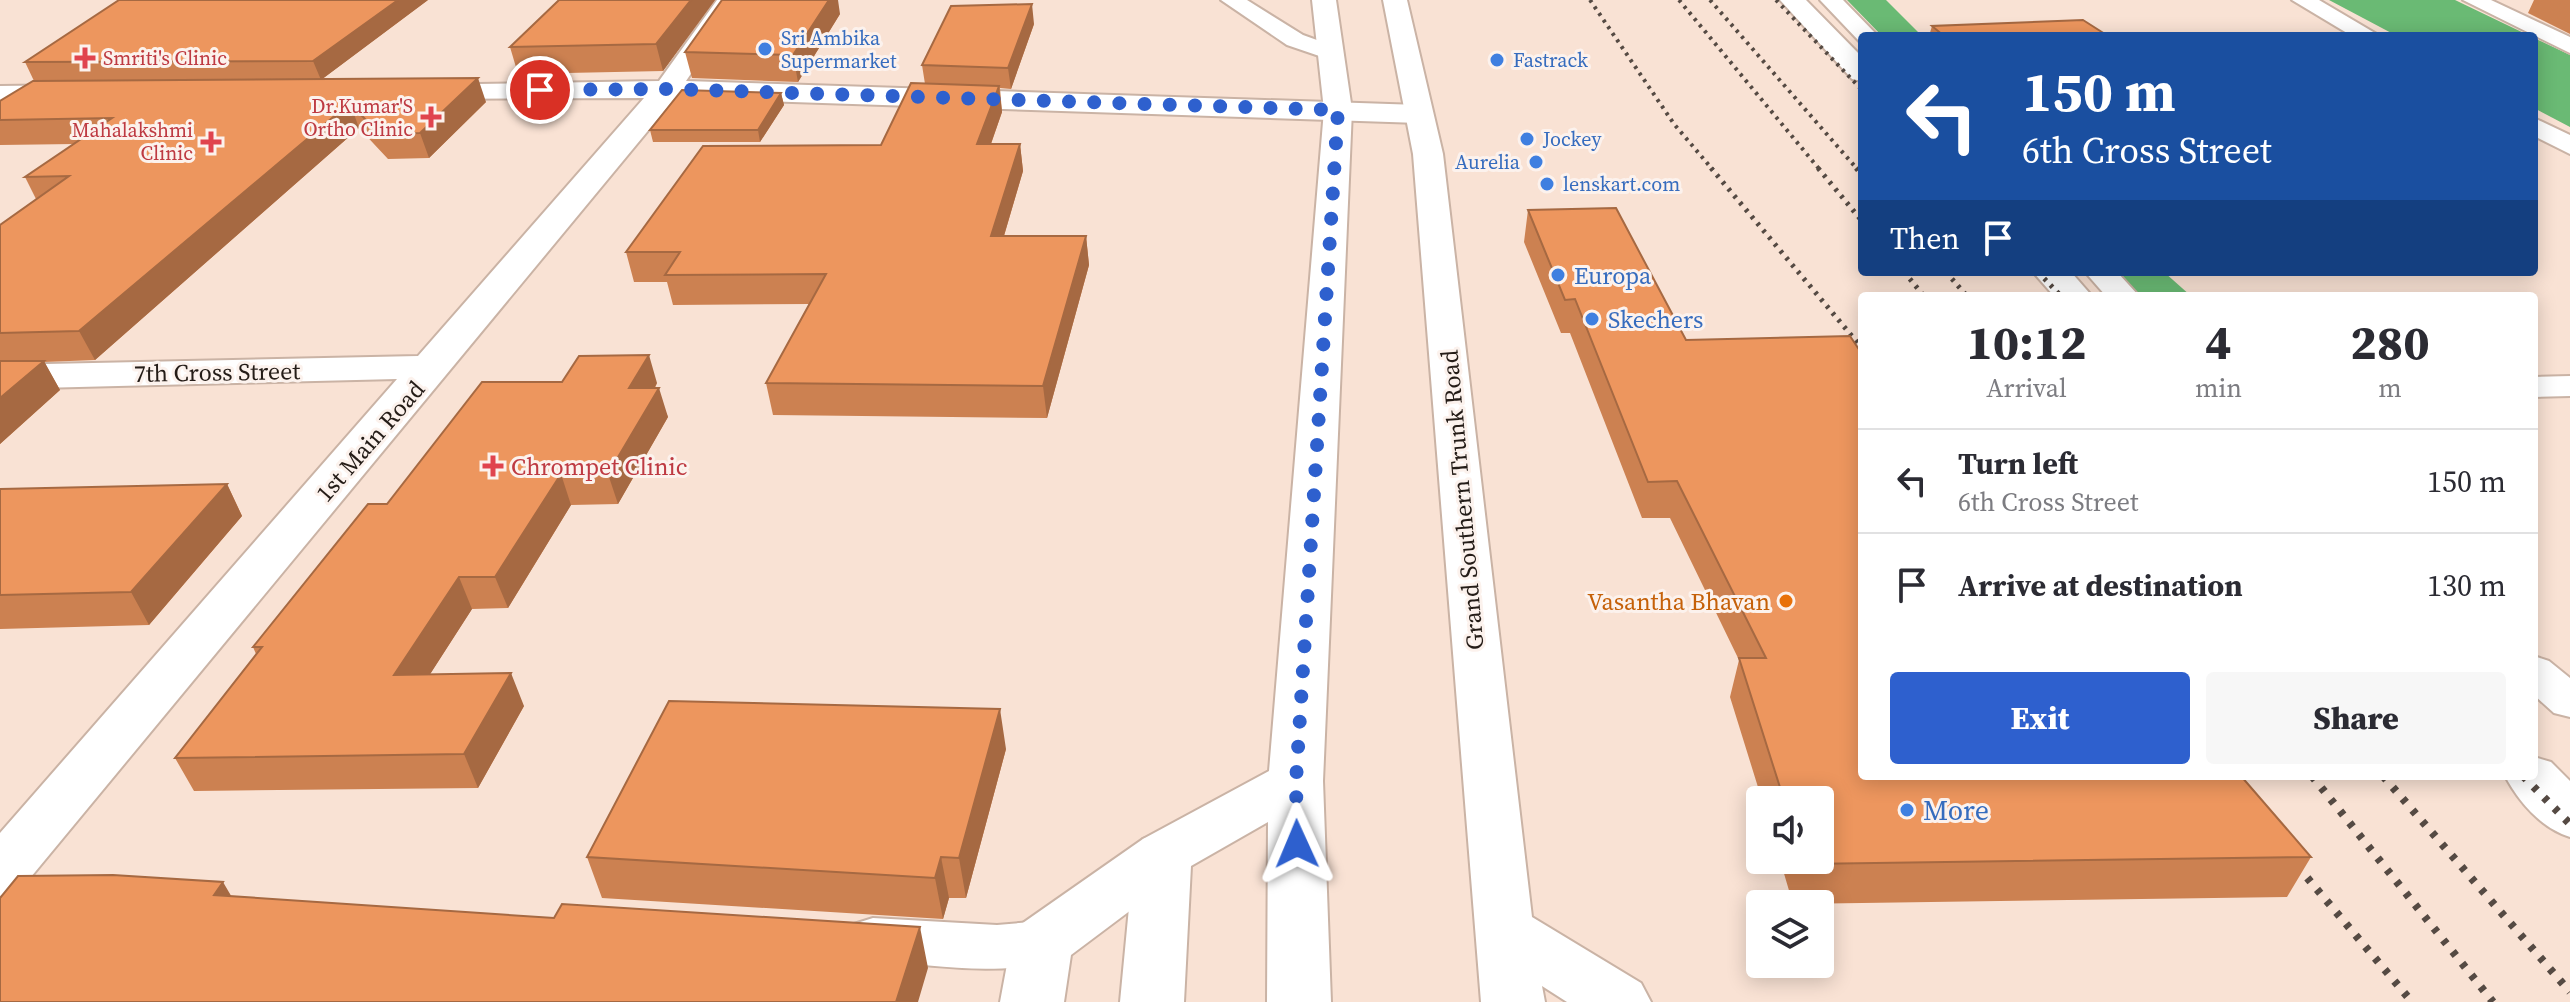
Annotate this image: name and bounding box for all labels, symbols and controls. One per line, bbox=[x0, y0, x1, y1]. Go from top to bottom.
place label: Sri Ambika Supermarket bbox=[781, 24, 897, 75]
marker: Sri Ambika Supermarket bbox=[756, 40, 774, 58]
place label: Smriti's Clinic bbox=[103, 44, 227, 72]
place label: Fastrack bbox=[1513, 46, 1588, 74]
marker: Smriti's Clinic bbox=[74, 47, 96, 69]
marker: Fastrack bbox=[1488, 51, 1506, 69]
text: 150 m bbox=[2022, 53, 2176, 130]
pin bbox=[506, 56, 574, 124]
icon: left bbox=[1890, 64, 1994, 168]
icon: arrive bbox=[518, 68, 562, 112]
place label: Dr.Kumar'S Ortho Clinic bbox=[303, 92, 413, 143]
marker: Dr.Kumar'S Ortho Clinic bbox=[420, 106, 442, 128]
place label: Mahalakshmi Clinic bbox=[72, 116, 193, 167]
place label: Jockey bbox=[1542, 125, 1602, 153]
text: 6th Cross Street bbox=[2022, 126, 2272, 175]
marker: Jockey bbox=[1518, 130, 1536, 148]
marker: Mahalakshmi Clinic bbox=[200, 131, 222, 153]
place label: Aurelia bbox=[1455, 148, 1521, 176]
marker: Aurelia bbox=[1527, 153, 1545, 171]
place label: lenskart.com bbox=[1563, 170, 1680, 198]
marker: lenskart.com bbox=[1538, 175, 1556, 193]
icon: arrive bbox=[1976, 216, 2020, 260]
text: Then bbox=[1890, 218, 1960, 259]
place label: Europa bbox=[1574, 259, 1652, 292]
marker: Europa bbox=[1549, 266, 1567, 284]
place label: Skechers bbox=[1608, 303, 1703, 336]
text: 10:12 bbox=[1966, 309, 2087, 375]
text: 4 bbox=[2205, 309, 2232, 375]
text: 280 bbox=[2350, 309, 2430, 375]
marker: Skechers bbox=[1583, 310, 1601, 328]
street label: Grand Southern Trunk Road bbox=[1432, 348, 1492, 651]
street label: 7th Cross Street bbox=[133, 354, 301, 390]
text: Arrival bbox=[1986, 370, 2067, 406]
text: min bbox=[2195, 370, 2242, 406]
text: m bbox=[2378, 370, 2402, 406]
street label: 1st Main Road bbox=[308, 373, 432, 509]
text: Turn left bbox=[1958, 443, 2078, 484]
place label: Chrompet Clinic bbox=[511, 450, 687, 483]
marker: Chrompet Clinic bbox=[482, 455, 504, 477]
icon: left bbox=[1890, 459, 1934, 503]
text: 150 m bbox=[2427, 461, 2506, 502]
text: 6th Cross Street bbox=[1958, 484, 2138, 520]
icon: arrive bbox=[1890, 563, 1934, 607]
text: Arrive at destination bbox=[1958, 565, 2243, 606]
text: 130 m bbox=[2427, 565, 2506, 606]
place label: Vasantha Bhavan bbox=[1587, 585, 1770, 618]
marker: Vasantha Bhavan bbox=[1777, 592, 1795, 610]
button: Exit bbox=[1890, 672, 2190, 764]
button: Share bbox=[2206, 672, 2506, 764]
map controls bbox=[1746, 786, 1834, 978]
button: sound bbox=[1746, 786, 1834, 874]
place label: More bbox=[1923, 791, 1989, 829]
marker: More bbox=[1898, 801, 1916, 819]
position arrow bbox=[1255, 802, 1339, 886]
button: layers bbox=[1746, 890, 1834, 978]

